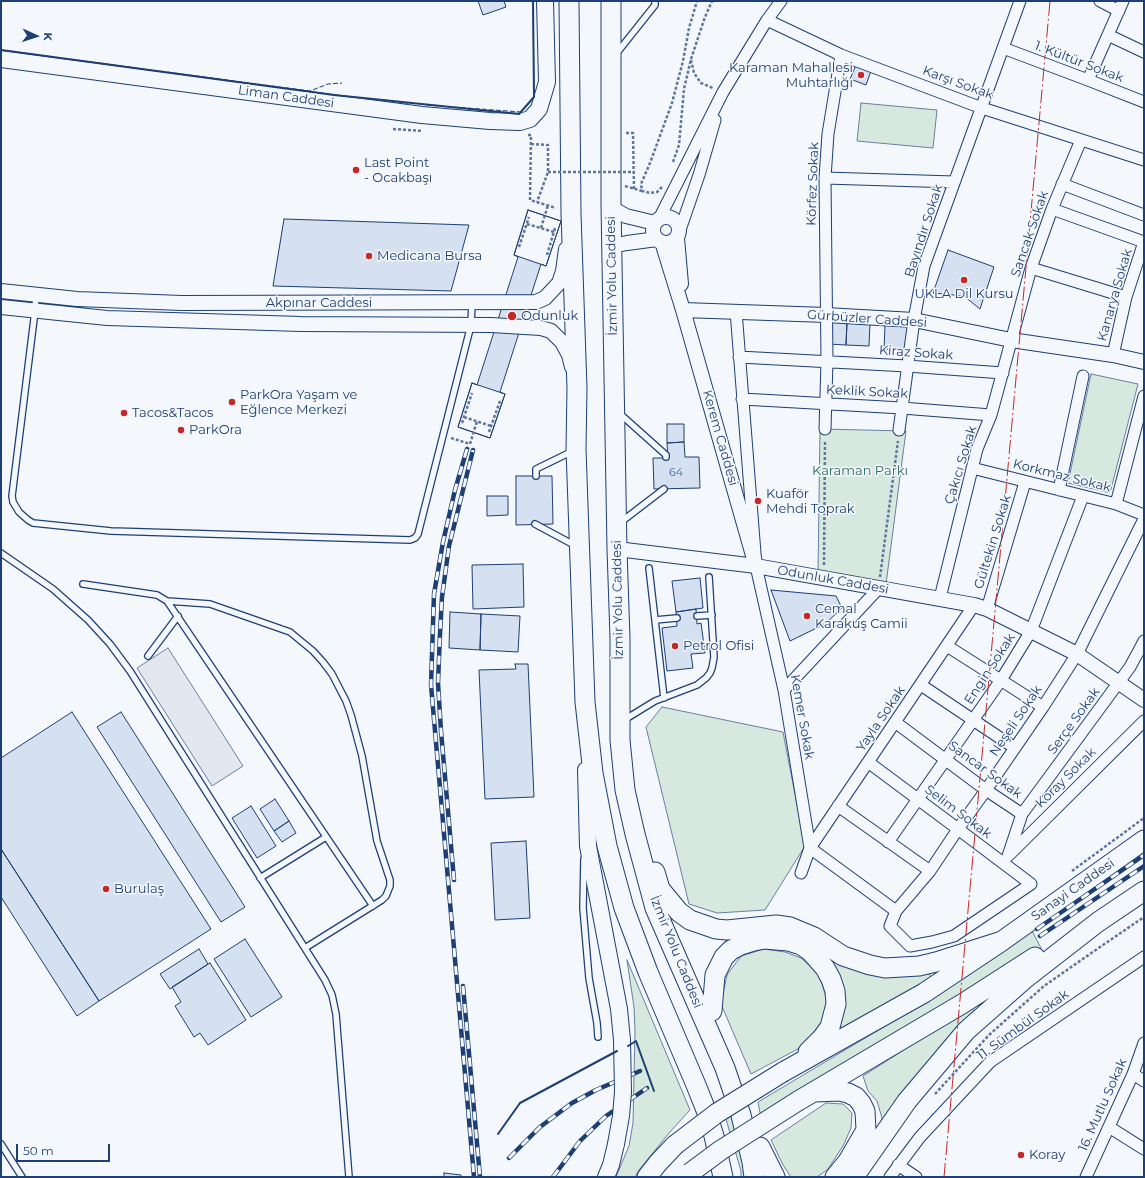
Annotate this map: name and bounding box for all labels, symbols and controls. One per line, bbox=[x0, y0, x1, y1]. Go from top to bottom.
north arrow bbox=[16, 16, 56, 56]
text: K bbox=[41, 32, 55, 41]
street label: 1. Kültür Sokak bbox=[1032, 38, 1126, 86]
place label: Karaman Mahallesi Muhtarlığı bbox=[729, 60, 853, 91]
street label: Karşı Sokak bbox=[920, 63, 996, 103]
marker: Karaman Mahallesi Muhtarlığı bbox=[856, 70, 866, 80]
street label: Liman Caddesi bbox=[237, 83, 335, 111]
street label: Körfez Sokak bbox=[804, 142, 822, 226]
place label: Last Point - Ocakbaşı bbox=[364, 155, 432, 186]
marker: Last Point - Ocakbaşı bbox=[351, 165, 361, 175]
street label: Bayındır Sokak bbox=[902, 183, 946, 279]
street label: Sancak Sokak bbox=[1008, 189, 1052, 279]
street label: İzmir Yolu Caddesi bbox=[603, 216, 621, 336]
street label: Kanarya Sokak bbox=[1094, 247, 1136, 343]
place label: Medicana Bursa bbox=[377, 248, 482, 264]
marker: Medicana Bursa bbox=[364, 251, 374, 261]
marker: UKLA Dil Kursu bbox=[959, 275, 969, 285]
place label: UKLA Dil Kursu bbox=[914, 286, 1014, 302]
street label: Akpınar Caddesi bbox=[266, 295, 372, 311]
street label: Gürbüzler Caddesi bbox=[807, 307, 927, 331]
place label: Odunluk bbox=[521, 308, 578, 324]
marker: Odunluk bbox=[506, 310, 518, 322]
street label: Kiraz Sokak bbox=[878, 343, 954, 363]
street label: Keklik Sokak bbox=[826, 382, 908, 402]
place label: ParkOra Yaşam ve Eğlence Merkezi bbox=[240, 387, 357, 418]
street label: Kerem Caddesi bbox=[699, 388, 741, 488]
marker: ParkOra Yaşam ve Eğlence Merkezi bbox=[227, 397, 237, 407]
place label: Tacos&Tacos bbox=[132, 405, 213, 421]
marker: Tacos&Tacos bbox=[119, 408, 129, 418]
place label: ParkOra bbox=[189, 422, 242, 438]
street label: Çakıcı Sokak bbox=[942, 424, 980, 506]
marker: ParkOra bbox=[176, 425, 186, 435]
street label: Korkmaz Sokak bbox=[1011, 456, 1113, 496]
park label: Karaman Parkı bbox=[812, 463, 908, 479]
house number: 64 bbox=[669, 466, 683, 480]
place label: Kuaför Mehdi Toprak bbox=[766, 486, 855, 517]
street label: Gültekin Sokak bbox=[971, 493, 1015, 591]
marker: Kuaför Mehdi Toprak bbox=[753, 496, 763, 506]
street label: İzmir Yolu Caddesi bbox=[609, 540, 627, 660]
street label: Odunluk Caddesi bbox=[776, 563, 890, 597]
place label: Cemal Karakuş Camii bbox=[815, 601, 908, 632]
marker: Cemal Karakuş Camii bbox=[802, 611, 812, 621]
street label: Engin Sokak bbox=[961, 631, 1019, 707]
place label: Petrol Ofisi bbox=[683, 638, 754, 654]
marker: Petrol Ofisi bbox=[670, 641, 680, 651]
street label: Kemer Sokak bbox=[787, 673, 817, 761]
street label: Yayla Sokak bbox=[853, 683, 909, 755]
street label: Neşeli Sokak bbox=[987, 683, 1045, 759]
street label: Serçe Sokak bbox=[1045, 685, 1103, 757]
street label: Sancar Sokak bbox=[945, 738, 1025, 802]
street label: Koray Sokak bbox=[1033, 745, 1099, 811]
street label: Selim Sokak bbox=[922, 782, 994, 842]
street label: Sanayi Caddesi bbox=[1028, 856, 1118, 924]
place label: Burulaş bbox=[114, 881, 164, 897]
marker: Burulaş bbox=[101, 884, 111, 894]
street label: İzmir Yolu Caddesi bbox=[646, 894, 706, 1010]
street label: 11. Sümbül Sokak bbox=[974, 986, 1072, 1064]
street label: 16. Mutlu Sokak bbox=[1075, 1056, 1131, 1154]
scale bar bbox=[18, 1136, 112, 1162]
text: 50 m bbox=[23, 1143, 54, 1158]
place label: Koray bbox=[1029, 1147, 1065, 1163]
marker: Koray bbox=[1016, 1150, 1026, 1160]

